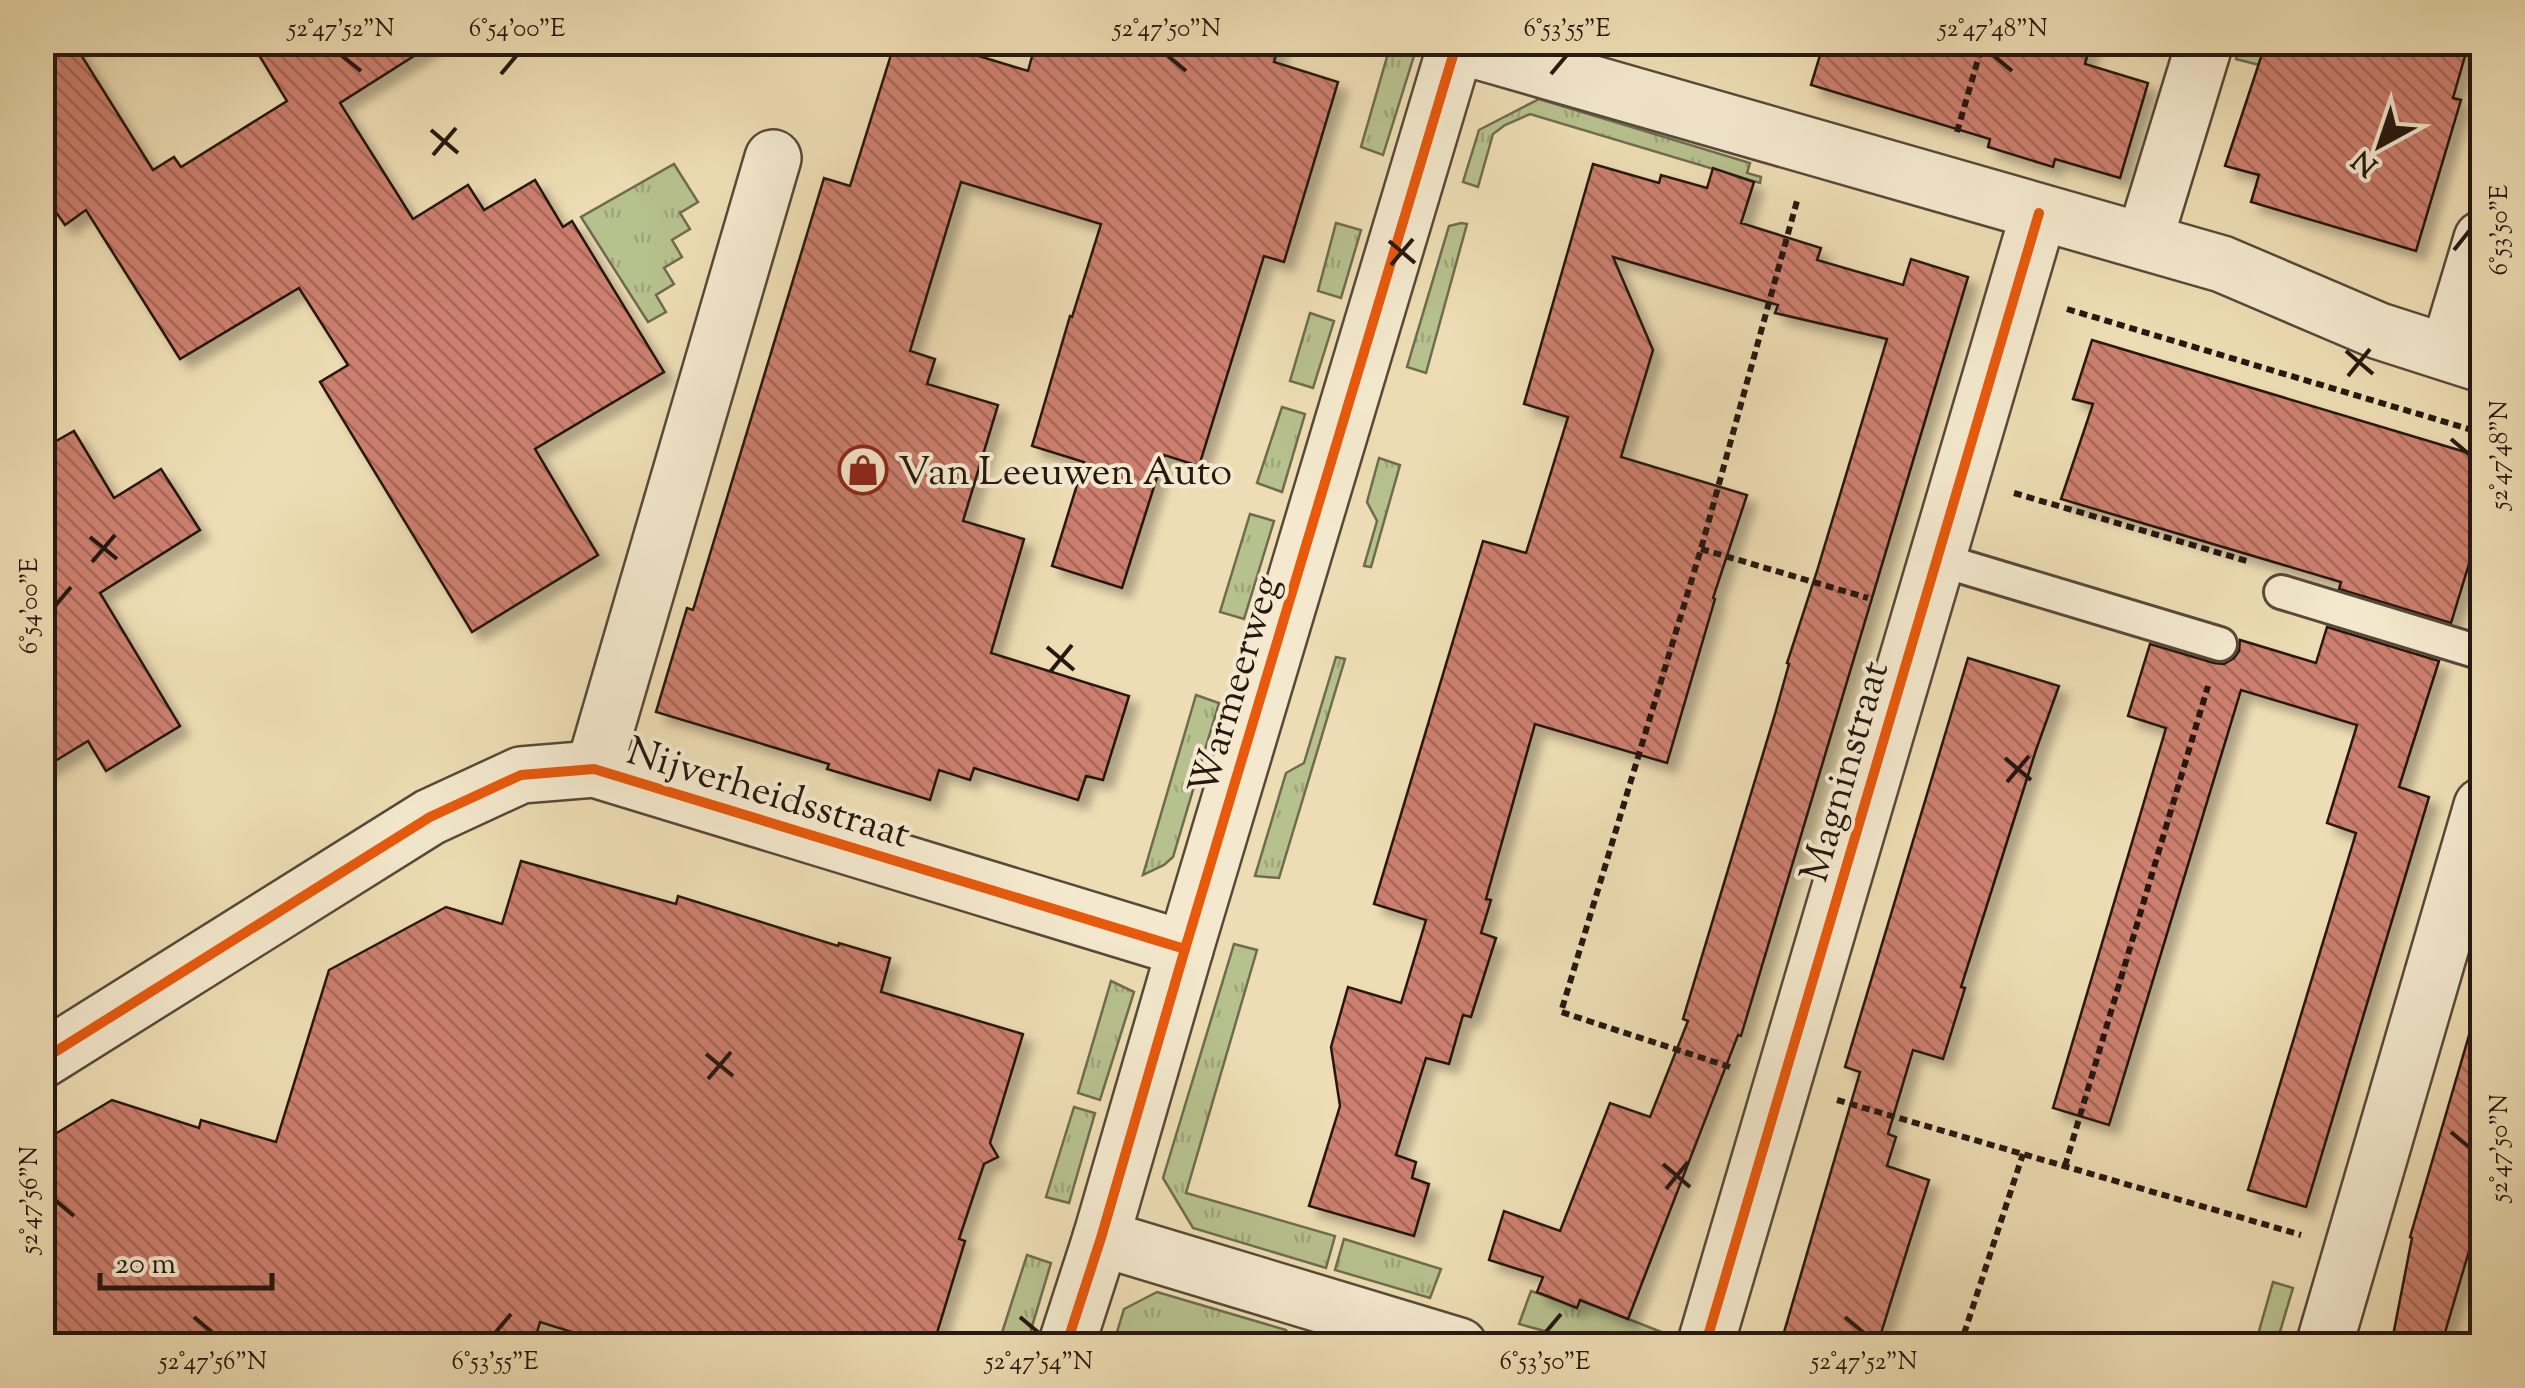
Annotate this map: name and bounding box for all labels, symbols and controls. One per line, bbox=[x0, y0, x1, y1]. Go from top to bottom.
text: 52°47'52"N bbox=[286, 12, 394, 48]
text: 6°54'00"E bbox=[469, 12, 565, 48]
text: 52°47'50"N bbox=[1111, 12, 1221, 48]
text: 6°53'55"E bbox=[1523, 12, 1611, 48]
text: 52°47'48"N bbox=[1936, 12, 2048, 48]
north arrow bbox=[2330, 95, 2430, 195]
text: N bbox=[2344, 139, 2387, 184]
text: 6°53'50"E bbox=[2483, 185, 2519, 275]
text: 52°47'48"N bbox=[2483, 400, 2519, 512]
shop icon: Van Leeuwen Auto bbox=[837, 444, 889, 496]
place label: Van Leeuwen Auto bbox=[898, 446, 1232, 503]
text: 6°54'00"E bbox=[13, 558, 49, 654]
street label: Warmeerweg bbox=[1177, 570, 1298, 803]
street label: Magninstraat bbox=[1789, 655, 1906, 889]
street label: Nijverheidsstraat bbox=[619, 725, 916, 865]
text: 52°47'50"N bbox=[2483, 1094, 2519, 1204]
text: 52°47'56"N bbox=[13, 1146, 49, 1256]
scale bar bbox=[100, 1228, 272, 1290]
text: 20 m bbox=[115, 1244, 176, 1287]
text: 52°47'56"N bbox=[157, 1345, 267, 1381]
text: 6°53'55"E bbox=[451, 1345, 539, 1381]
text: 52°47'54"N bbox=[983, 1345, 1093, 1381]
text: 6°53'50"E bbox=[1500, 1345, 1590, 1381]
text: 52°47'52"N bbox=[1809, 1345, 1917, 1381]

